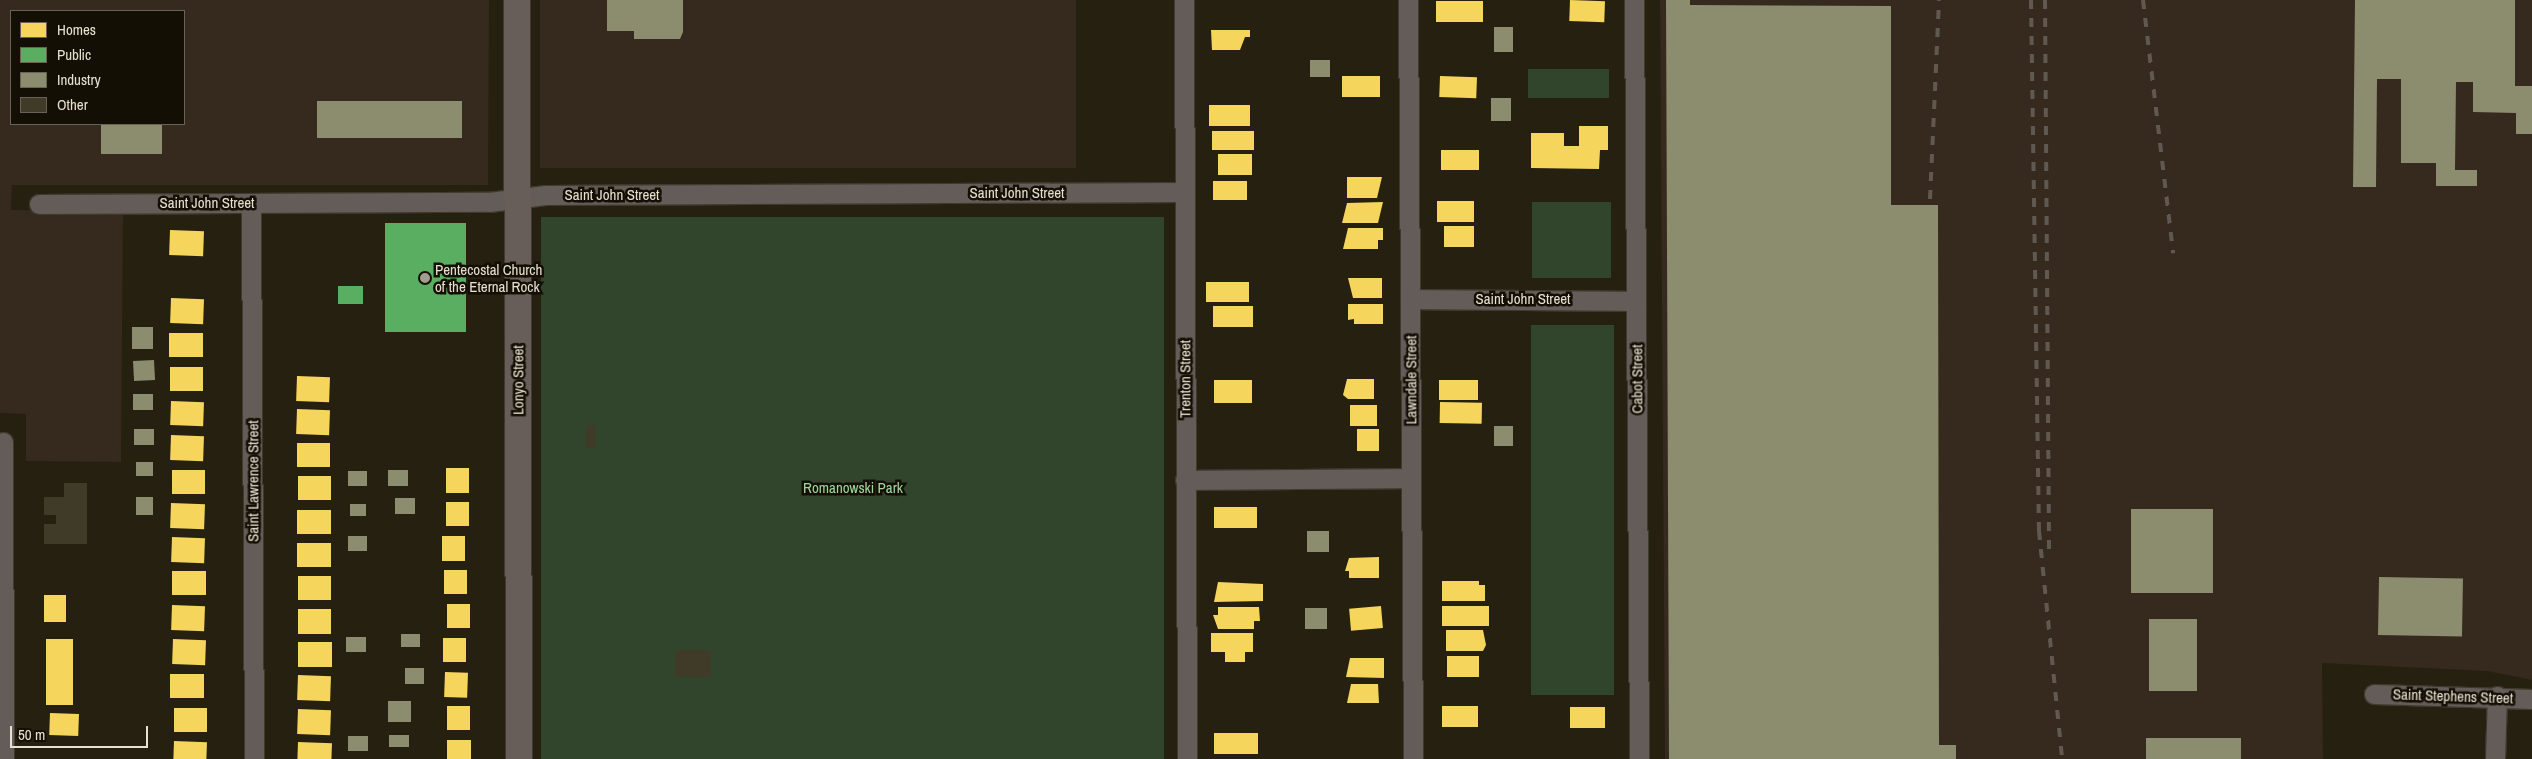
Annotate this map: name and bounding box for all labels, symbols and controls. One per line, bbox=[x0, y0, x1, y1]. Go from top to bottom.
legend bbox=[10, 10, 185, 125]
text: Homes bbox=[57, 19, 96, 40]
text: Public bbox=[57, 44, 91, 65]
text: Industry bbox=[57, 69, 101, 90]
text: Other bbox=[57, 94, 88, 115]
street label: Saint John Street bbox=[969, 184, 1065, 202]
street label: Saint John Street bbox=[564, 186, 660, 204]
street label: Saint John Street bbox=[159, 194, 255, 212]
place label: Pentecostal Church of the Eternal Rock bbox=[435, 260, 542, 295]
marker: Pentecostal Church of the Eternal Rock bbox=[419, 272, 431, 284]
street label: Saint John Street bbox=[1475, 290, 1571, 308]
street label: Lawndale Street bbox=[1402, 336, 1420, 424]
street label: Trenton Street bbox=[1176, 340, 1194, 418]
street label: Cabot Street bbox=[1628, 344, 1646, 414]
street label: Lonyo Street bbox=[509, 345, 527, 415]
street label: Saint Lawrence Street bbox=[244, 420, 262, 542]
park label: Romanowski Park bbox=[803, 479, 903, 497]
street label: Saint Stephens Street bbox=[2393, 685, 2513, 707]
scale bar bbox=[12, 716, 150, 748]
text: 50 m bbox=[18, 724, 45, 745]

